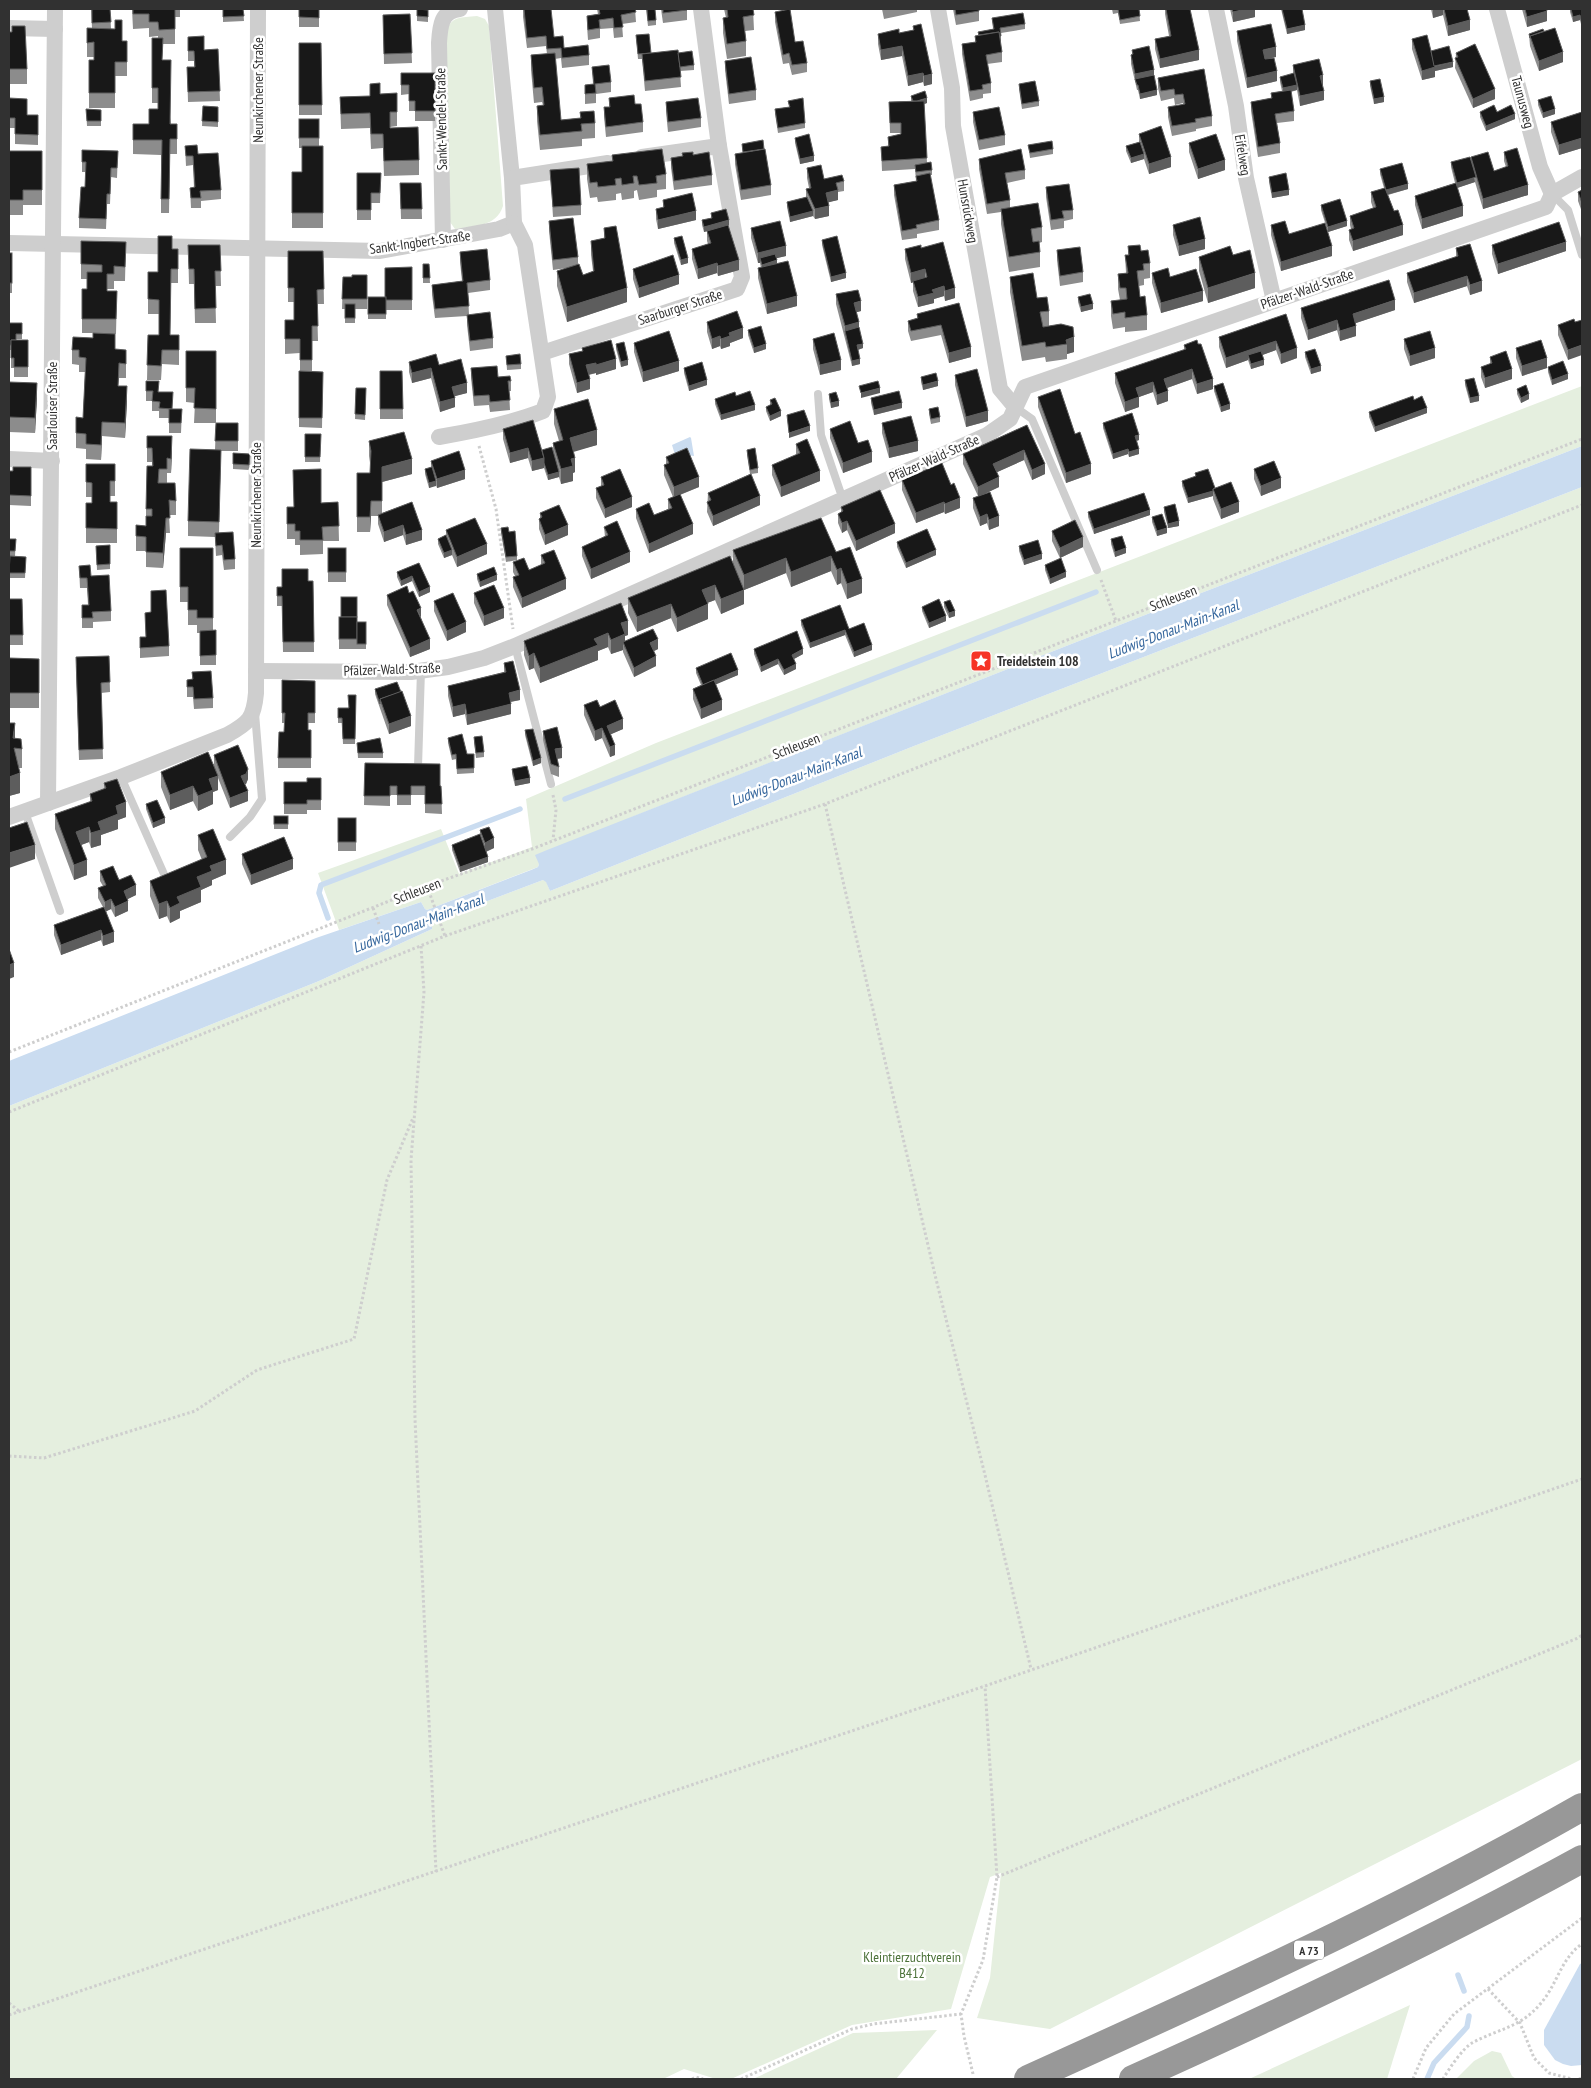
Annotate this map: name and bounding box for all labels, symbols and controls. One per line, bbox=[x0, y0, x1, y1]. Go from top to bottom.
street label: Neunkirchener Straße bbox=[249, 37, 267, 143]
street label: Sankt-Wendel-Straße bbox=[431, 67, 451, 170]
street label: Taunusweg bbox=[1507, 74, 1539, 130]
street label: Eifelweg bbox=[1231, 133, 1255, 177]
street label: Hunsrückweg bbox=[954, 178, 982, 244]
street label: Sankt-Ingbert-Straße bbox=[368, 226, 472, 258]
street label: Pfälzer-Wald-Straße bbox=[1258, 265, 1356, 313]
street label: Saarburger Straße bbox=[636, 285, 725, 329]
street label: Saarlouiser Straße bbox=[43, 361, 61, 450]
street label: Pfälzer-Wald-Straße bbox=[886, 430, 982, 486]
street label: Neunkirchener Straße bbox=[247, 442, 265, 548]
street label: Schleusen bbox=[1147, 581, 1199, 615]
water label: Ludwig-Donau-Main-Kanal bbox=[1105, 595, 1243, 663]
place icon: Treidelstein 108 bbox=[969, 649, 993, 673]
place label: Treidelstein 108 bbox=[997, 652, 1079, 670]
street label: Pfälzer-Wald-Straße bbox=[343, 658, 441, 680]
street label: Schleusen bbox=[770, 729, 822, 763]
water label: Ludwig-Donau-Main-Kanal bbox=[728, 742, 866, 810]
street label: Schleusen bbox=[391, 874, 443, 908]
water label: Ludwig-Donau-Main-Kanal bbox=[350, 889, 488, 957]
road number: A 73 bbox=[1294, 1940, 1324, 1960]
park label: Kleintierzuchtverein B412 bbox=[863, 1948, 961, 1982]

